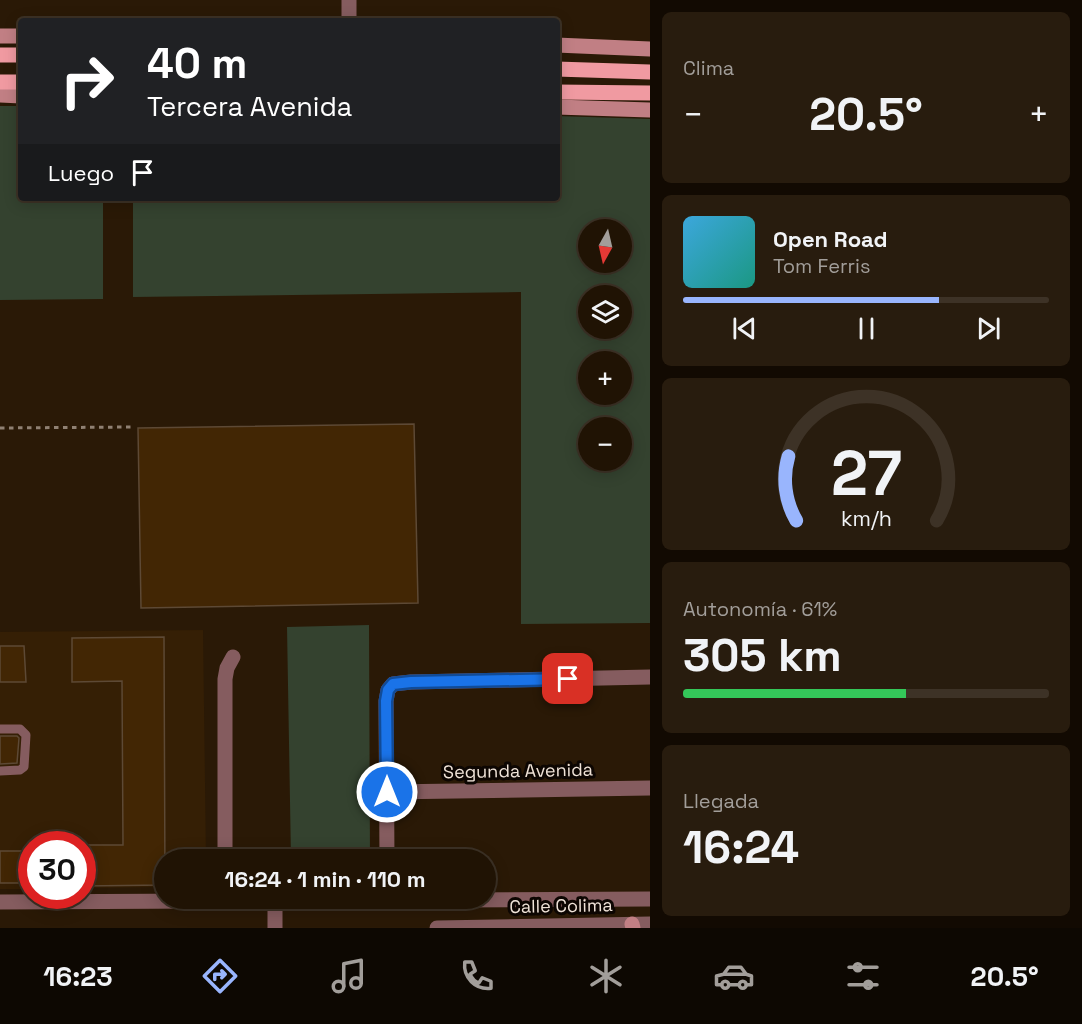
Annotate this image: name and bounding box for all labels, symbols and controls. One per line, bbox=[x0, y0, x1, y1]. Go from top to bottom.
text: 40 m bbox=[147, 37, 247, 90]
icon: right bbox=[48, 42, 126, 120]
text: Clima bbox=[683, 55, 734, 81]
text: 20.5° bbox=[809, 86, 923, 143]
text: Tercera Avenida bbox=[147, 89, 352, 124]
text: − bbox=[683, 94, 703, 136]
text: + bbox=[1029, 94, 1049, 136]
icon: arrive bbox=[126, 156, 159, 189]
text: Luego bbox=[48, 159, 114, 187]
north arrow bbox=[578, 219, 632, 273]
map controls bbox=[578, 219, 632, 471]
text: Open Road bbox=[773, 225, 888, 253]
text: Tom Ferris bbox=[773, 253, 871, 279]
button: layers bbox=[578, 285, 632, 339]
icon: previous bbox=[728, 312, 761, 345]
icon: pause bbox=[850, 312, 883, 345]
icon: next bbox=[972, 312, 1005, 345]
button: + bbox=[578, 351, 632, 405]
button: − bbox=[578, 417, 632, 471]
text: 27 bbox=[830, 434, 902, 513]
text: km/h bbox=[840, 505, 892, 532]
text: Autonomía · 61% bbox=[683, 596, 837, 622]
text: 305 km bbox=[683, 627, 842, 684]
pin bbox=[542, 653, 593, 704]
icon: arrive bbox=[551, 662, 584, 695]
street label: Segunda Avenida bbox=[443, 758, 593, 783]
position arrow bbox=[355, 760, 419, 824]
text: Llegada bbox=[683, 788, 759, 814]
text: 16:24 bbox=[683, 819, 799, 876]
speed limit sign: 30 bbox=[18, 831, 96, 909]
text: 16:24 · 1 min · 110 m bbox=[225, 865, 426, 893]
street label: Calle Colima bbox=[509, 893, 613, 918]
icon: directions bbox=[199, 955, 241, 997]
icon: music bbox=[328, 955, 370, 997]
icon: phone bbox=[456, 955, 498, 997]
icon: climate bbox=[585, 955, 627, 997]
icon: car bbox=[713, 955, 755, 997]
icon: filters bbox=[842, 955, 884, 997]
text: 16:23 bbox=[43, 959, 113, 994]
text: 20.5° bbox=[971, 959, 1039, 994]

